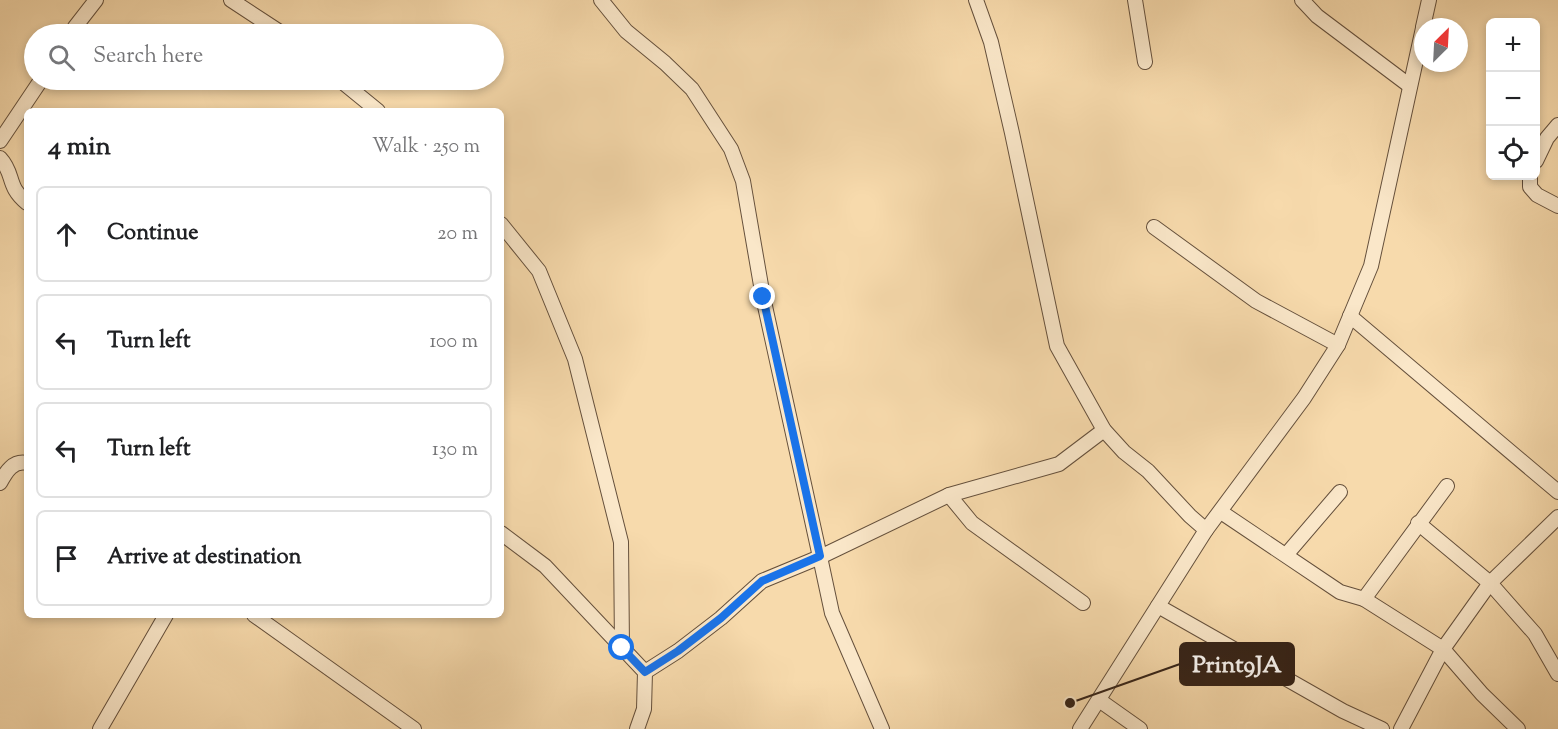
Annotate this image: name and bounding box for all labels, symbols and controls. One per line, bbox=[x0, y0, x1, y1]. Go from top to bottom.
north arrow bbox=[1414, 18, 1468, 72]
map controls bbox=[1486, 18, 1540, 180]
button: + bbox=[1486, 18, 1540, 72]
search box bbox=[24, 24, 504, 90]
icon: search bbox=[45, 41, 78, 74]
text: Search here bbox=[93, 41, 203, 73]
button: − bbox=[1486, 72, 1540, 126]
button: locate bbox=[1486, 126, 1540, 180]
text: 4 min bbox=[48, 129, 111, 166]
text: Walk · 250 m bbox=[372, 133, 480, 162]
icon: ahead bbox=[50, 218, 83, 251]
text: Continue bbox=[107, 218, 198, 250]
text: 20 m bbox=[437, 220, 478, 249]
route end bbox=[749, 283, 775, 309]
icon: left bbox=[50, 326, 83, 359]
text: Turn left bbox=[107, 326, 190, 358]
text: 100 m bbox=[429, 328, 478, 357]
icon: left bbox=[50, 434, 83, 467]
text: Turn left bbox=[107, 434, 190, 466]
text: 130 m bbox=[432, 436, 478, 465]
icon: arrive bbox=[50, 542, 83, 575]
text: Arrive at destination bbox=[107, 542, 302, 574]
route start bbox=[608, 634, 634, 660]
callout: Print9JA bbox=[1180, 643, 1294, 685]
text: Print9JA bbox=[1192, 649, 1282, 683]

